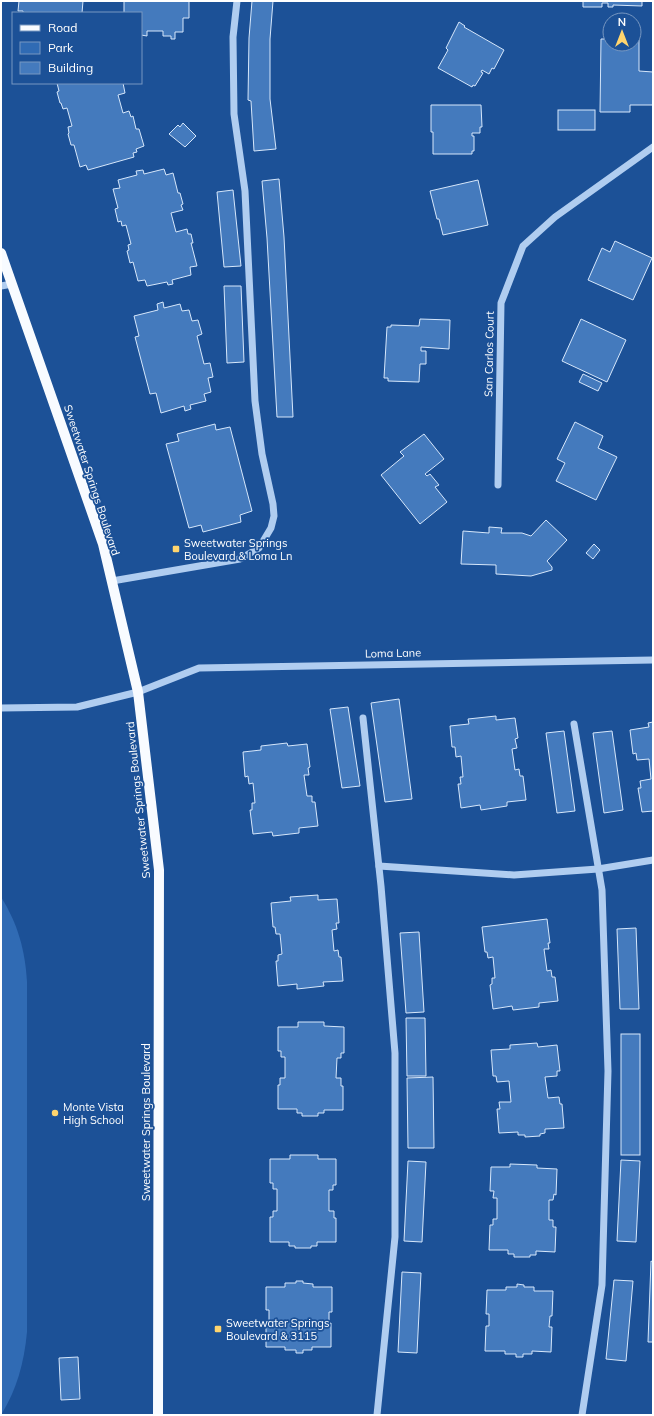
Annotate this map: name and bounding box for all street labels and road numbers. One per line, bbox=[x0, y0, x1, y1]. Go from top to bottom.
street label: San Carlos Court bbox=[481, 311, 497, 397]
street label: Sweetwater Springs Boulevard bbox=[61, 403, 123, 557]
street label: Loma Lane bbox=[365, 646, 421, 660]
street label: Sweetwater Springs Boulevard bbox=[123, 721, 153, 879]
street label: Sweetwater Springs Boulevard bbox=[139, 1043, 153, 1201]

